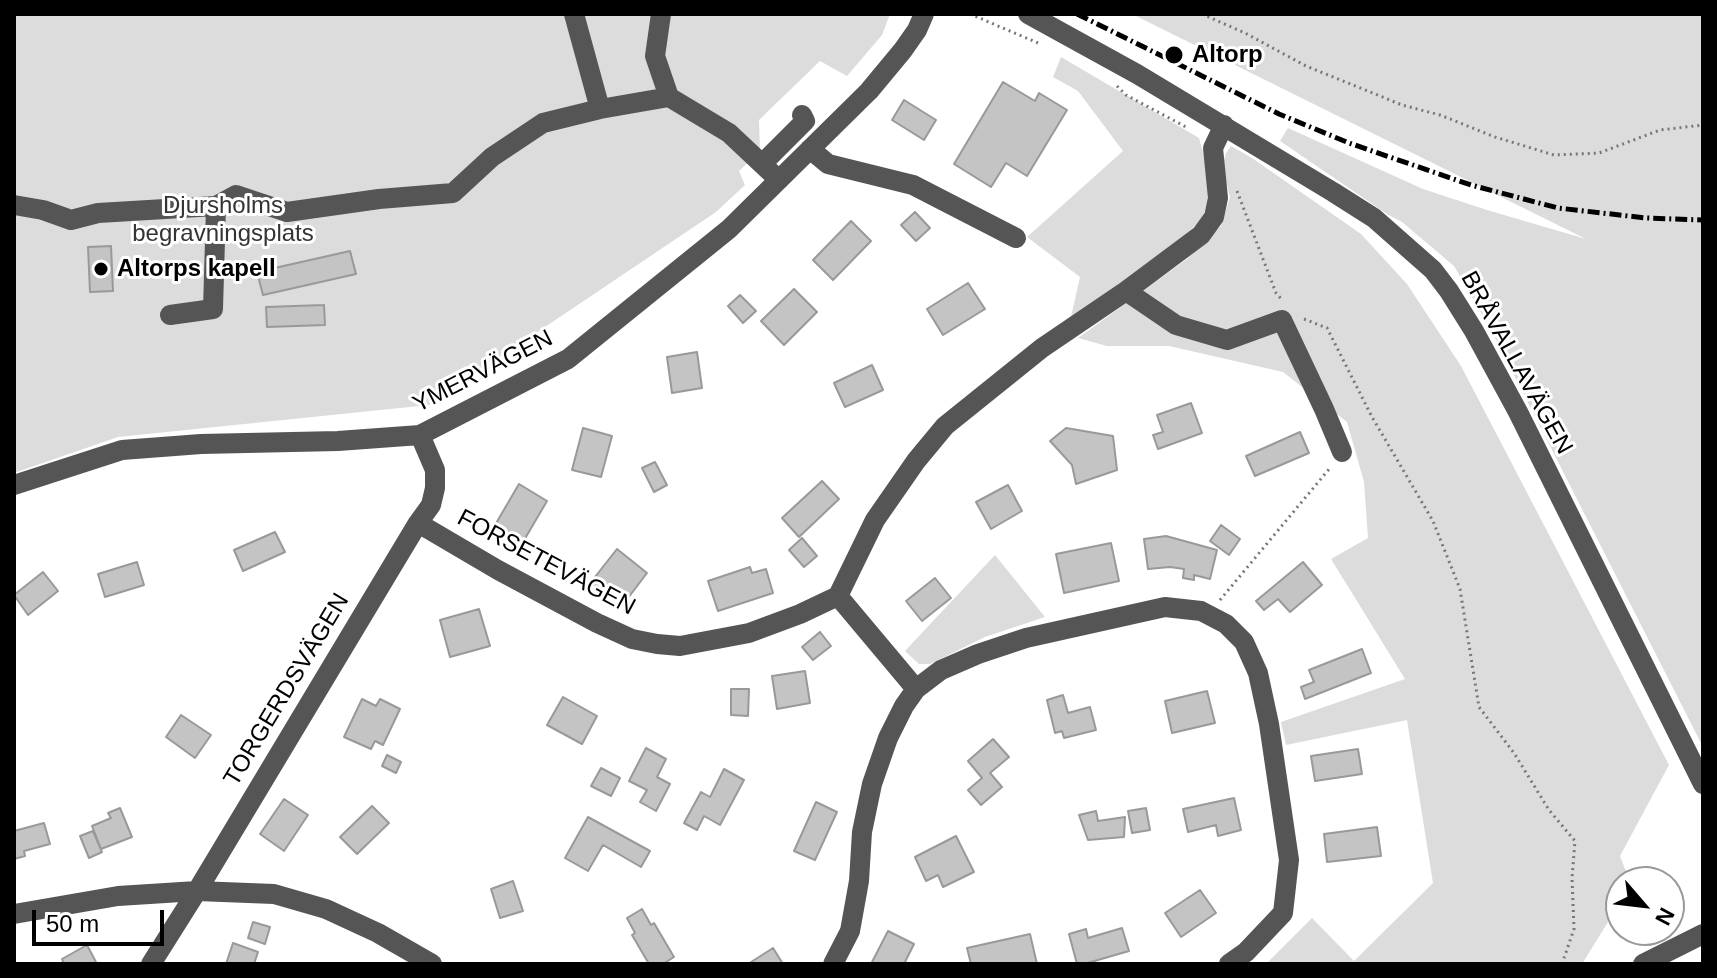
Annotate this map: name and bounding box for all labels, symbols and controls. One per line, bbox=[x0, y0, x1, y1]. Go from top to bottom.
place label: Altorp bbox=[1192, 41, 1263, 69]
marker: Altorp bbox=[1163, 44, 1185, 66]
park label: Djursholms begravningsplats bbox=[132, 192, 314, 248]
place label: Altorps kapell bbox=[117, 255, 276, 283]
marker: Altorps kapell bbox=[92, 260, 110, 278]
street label: BRÅVALLAVÄGEN bbox=[1454, 267, 1578, 459]
street label: YMERVÄGEN bbox=[408, 324, 558, 420]
street label: FORSETEVÄGEN bbox=[452, 504, 640, 622]
street label: TORGERDSVÄGEN bbox=[218, 588, 356, 792]
north arrow bbox=[1605, 866, 1685, 946]
scale bar bbox=[36, 894, 168, 944]
text: N bbox=[1650, 904, 1680, 929]
text: 50 m bbox=[46, 910, 99, 937]

